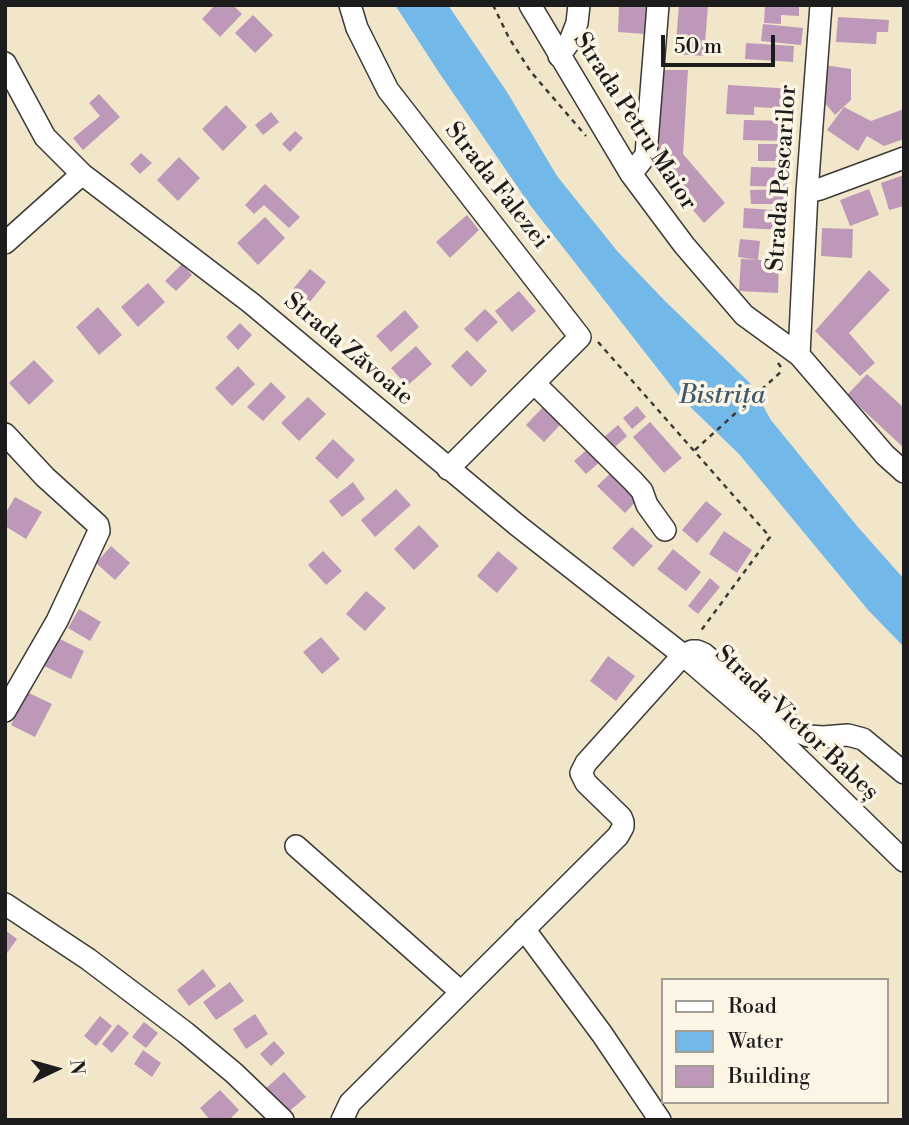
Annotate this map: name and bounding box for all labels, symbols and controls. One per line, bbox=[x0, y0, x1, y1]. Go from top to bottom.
scale bar bbox=[664, 21, 778, 65]
street label: Strada Petru Maior bbox=[566, 28, 702, 216]
text: 50 m bbox=[674, 34, 722, 60]
street label: Strada Pescarilor bbox=[762, 84, 804, 272]
street label: Strada Falezei bbox=[438, 117, 554, 255]
street label: Strada Zăvoaie bbox=[277, 288, 419, 412]
water label: Bistrița bbox=[679, 381, 765, 413]
street label: Strada Victor Babeș bbox=[708, 641, 884, 807]
legend bbox=[660, 978, 888, 1104]
text: Road bbox=[728, 994, 777, 1020]
text: Water bbox=[728, 1029, 783, 1055]
north arrow bbox=[21, 1034, 91, 1104]
text: N bbox=[64, 1059, 90, 1076]
text: Building bbox=[728, 1064, 810, 1090]

